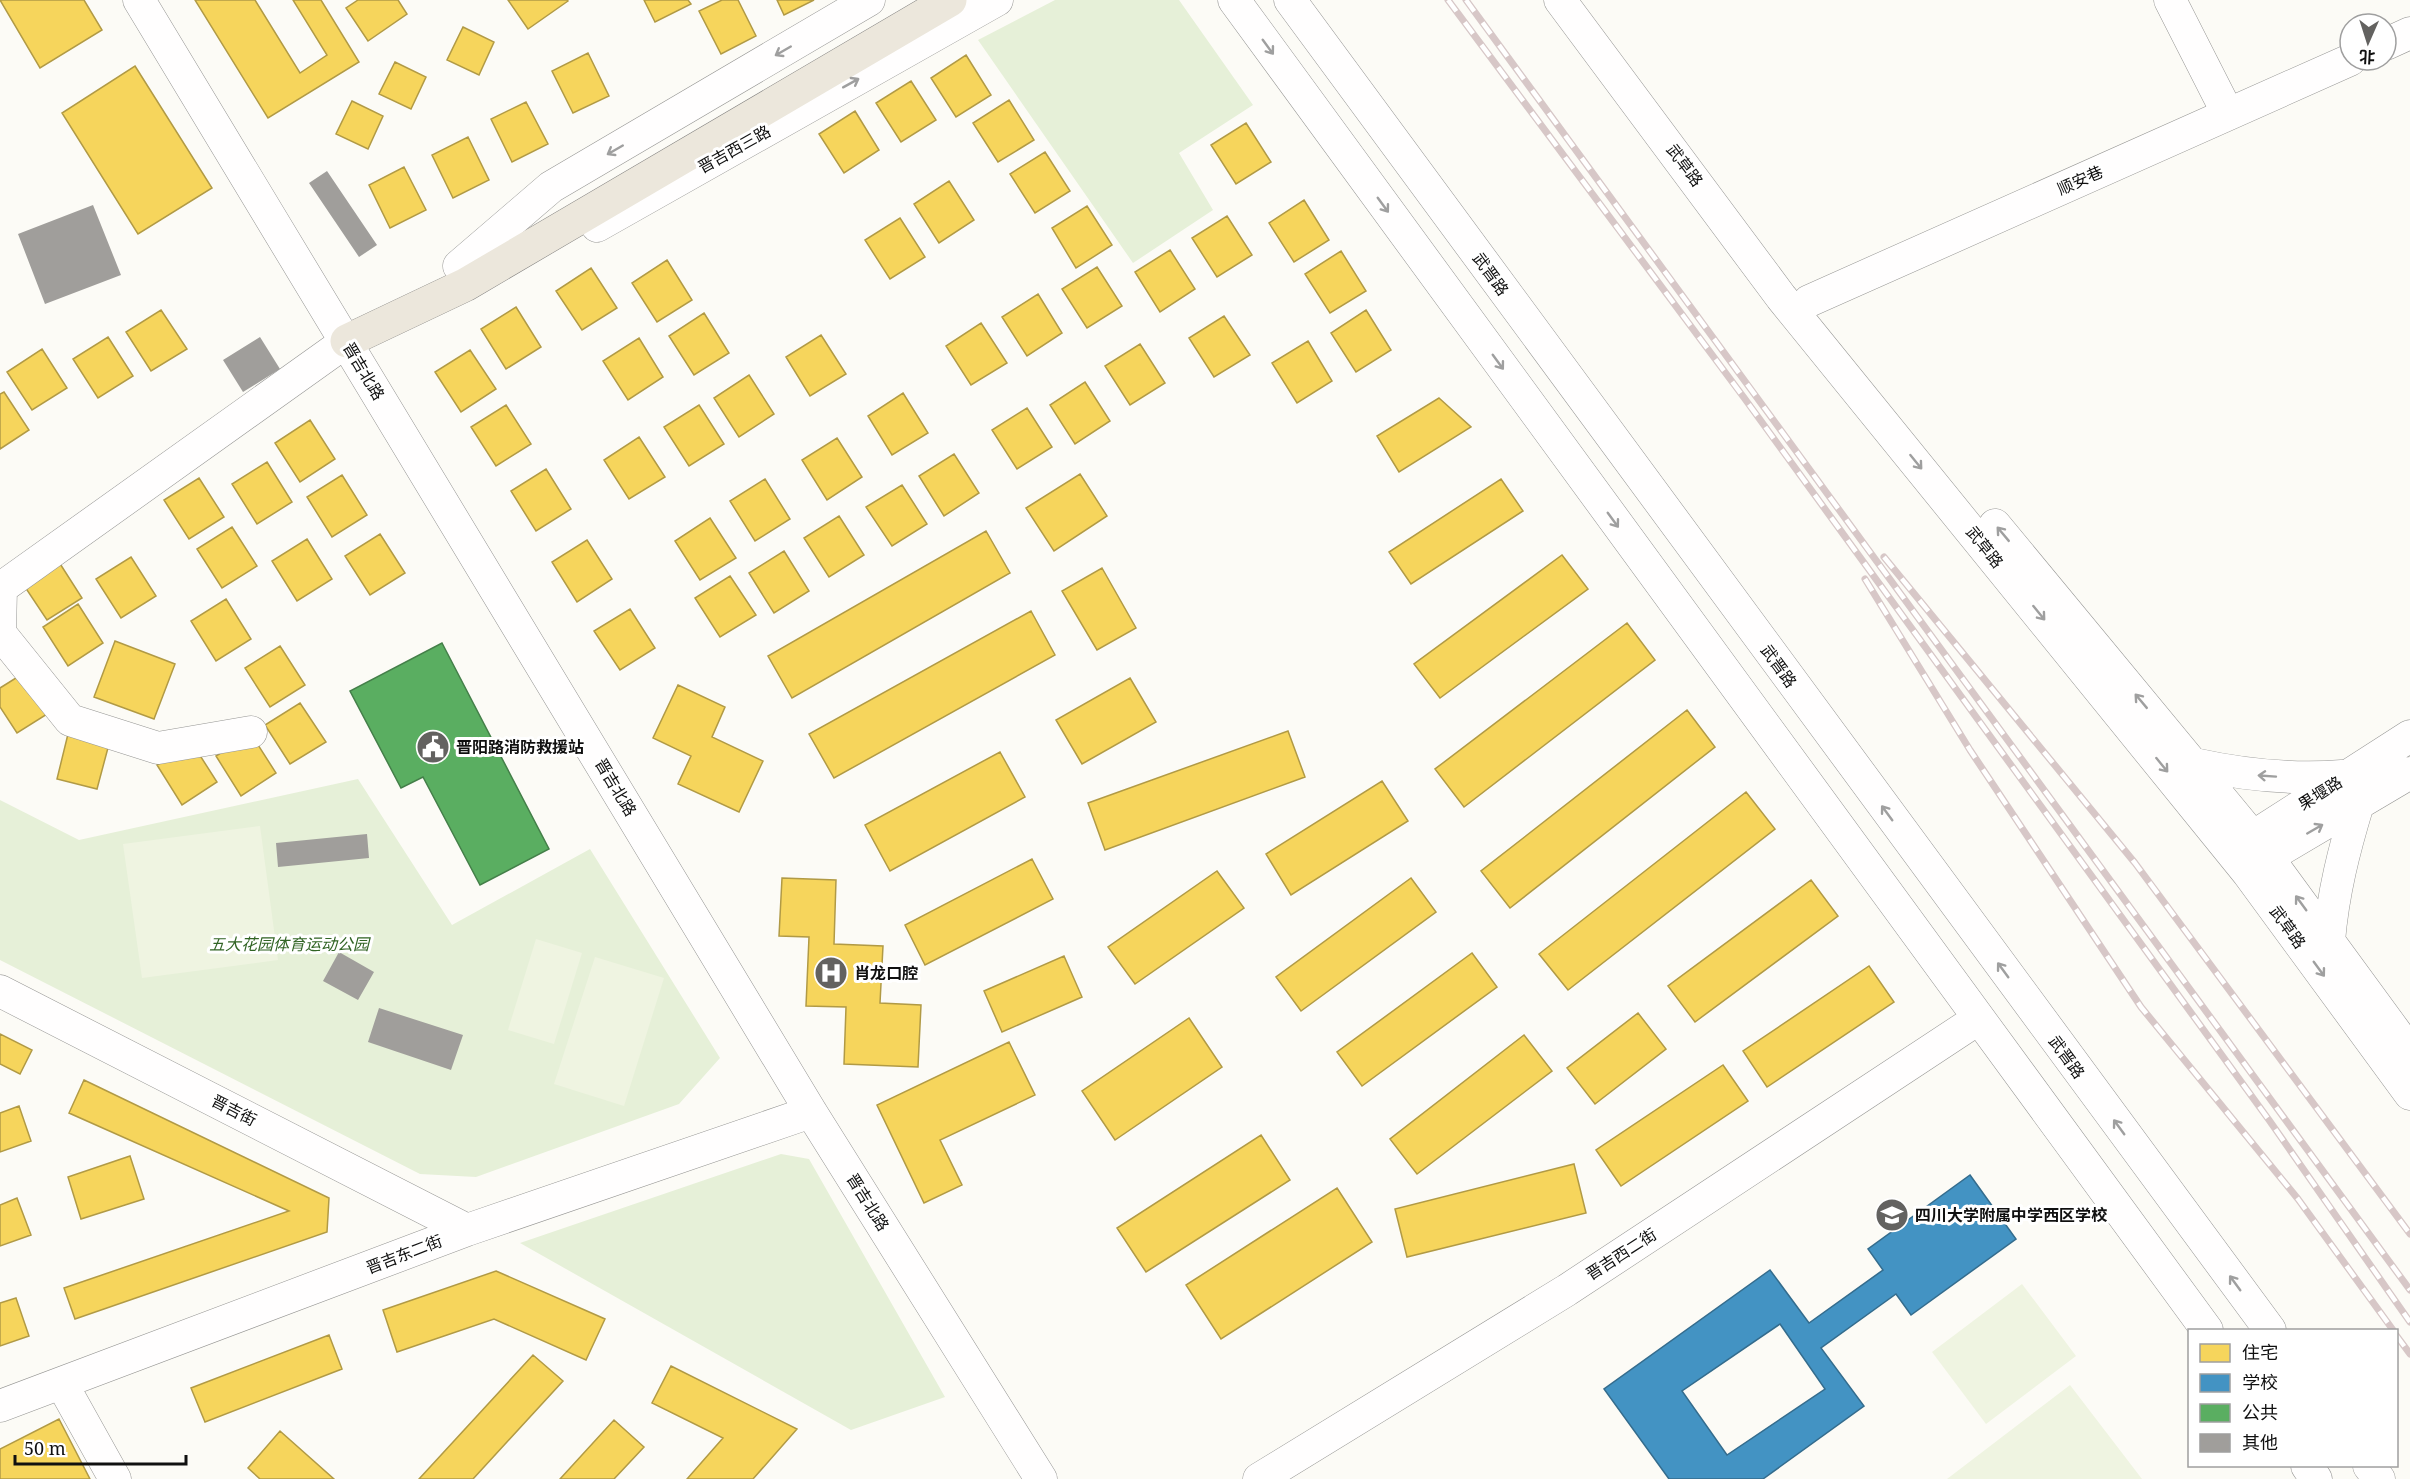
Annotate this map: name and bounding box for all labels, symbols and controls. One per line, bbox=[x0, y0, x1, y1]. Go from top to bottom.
north arrow bbox=[2338, 12, 2398, 72]
one-way arrow bbox=[1262, 39, 1274, 55]
one-way arrow bbox=[774, 46, 792, 57]
text: 北 bbox=[2359, 46, 2376, 68]
one-way arrow bbox=[842, 76, 859, 88]
street label: 晋吉西三路 bbox=[694, 120, 774, 178]
street label: 武草路 bbox=[1662, 139, 1708, 191]
one-way arrow bbox=[606, 145, 624, 156]
street label: 顺安巷 bbox=[2054, 160, 2106, 200]
one-way arrow bbox=[1377, 196, 1389, 212]
street label: 武晋路 bbox=[1468, 248, 1514, 300]
street label: 晋吉北路 bbox=[338, 338, 390, 404]
one-way arrow bbox=[1492, 354, 1504, 370]
one-way arrow bbox=[1909, 454, 1923, 469]
one-way arrow bbox=[1607, 511, 1619, 527]
street label: 武草路 bbox=[1961, 521, 2009, 573]
one-way arrow bbox=[1997, 527, 2010, 543]
one-way arrow bbox=[2032, 605, 2046, 620]
street label: 武晋路 bbox=[1756, 640, 1802, 692]
one-way arrow bbox=[2134, 694, 2148, 709]
public building icon: 晋阳路消防救援站 bbox=[415, 729, 451, 765]
place label: 晋阳路消防救援站 bbox=[456, 736, 584, 758]
street label: 晋吉北路 bbox=[590, 754, 642, 820]
one-way arrow bbox=[2155, 757, 2168, 773]
one-way arrow bbox=[2257, 771, 2277, 782]
street label: 果堰路 bbox=[2294, 771, 2346, 815]
one-way arrow bbox=[1881, 805, 1894, 821]
one-way arrow bbox=[2306, 823, 2323, 835]
one-way arrow bbox=[2295, 895, 2307, 911]
street label: 武草路 bbox=[2265, 901, 2311, 953]
park label: 五大花园体育运动公园 bbox=[209, 933, 371, 955]
hospital icon: 肖龙口腔 bbox=[813, 955, 849, 991]
one-way arrow bbox=[2313, 961, 2325, 977]
place label: 肖龙口腔 bbox=[854, 962, 918, 984]
one-way arrow bbox=[1997, 962, 2009, 978]
street label: 武晋路 bbox=[2044, 1031, 2090, 1083]
street label: 晋吉街 bbox=[208, 1089, 260, 1131]
one-way arrow bbox=[2113, 1119, 2125, 1135]
street label: 晋吉北路 bbox=[842, 1169, 894, 1235]
school or university icon: 四川大学附属中学西区学校 bbox=[1874, 1197, 1910, 1233]
place label: 四川大学附属中学西区学校 bbox=[1915, 1204, 2108, 1226]
street label: 晋吉西二街 bbox=[1581, 1223, 1661, 1285]
street label: 晋吉东二街 bbox=[363, 1229, 445, 1279]
one-way arrow bbox=[2229, 1276, 2241, 1292]
legend bbox=[2188, 1329, 2398, 1467]
text: 住宅 bbox=[2242, 1340, 2278, 1364]
text: 学校 bbox=[2242, 1370, 2278, 1394]
text: 公共 bbox=[2242, 1400, 2278, 1424]
scale bar bbox=[15, 1428, 186, 1466]
text: 其他 bbox=[2242, 1430, 2278, 1454]
text: 50 m bbox=[24, 1436, 66, 1460]

